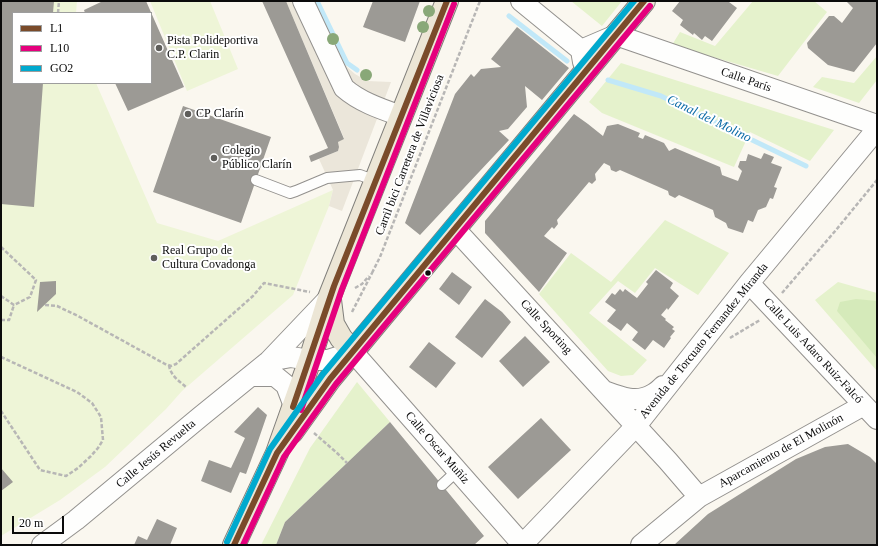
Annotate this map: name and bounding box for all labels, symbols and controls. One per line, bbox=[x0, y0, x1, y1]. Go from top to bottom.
legend bbox=[12, 12, 152, 84]
text: L1 bbox=[50, 21, 63, 35]
place label: Pista Polideportiva C.P. Clarin bbox=[167, 34, 258, 62]
text: L10 bbox=[50, 41, 69, 55]
marker: Pista Polideportiva C.P. Clarin bbox=[154, 43, 164, 53]
text: GO2 bbox=[50, 61, 73, 75]
street label: Calle París bbox=[719, 65, 773, 95]
street label: Carril bici Carretera de Villaviciosa bbox=[373, 73, 447, 237]
water label: Canal del Molino bbox=[664, 92, 754, 146]
place label: CP Clarín bbox=[196, 107, 244, 121]
marker: CP Clarín bbox=[183, 109, 193, 119]
place label: Colegio Público Clarín bbox=[222, 144, 292, 172]
marker: Colegio Público Clarín bbox=[209, 153, 219, 163]
place label: Real Grupo de Cultura Covadonga bbox=[162, 244, 256, 272]
marker: Real Grupo de Cultura Covadonga bbox=[149, 253, 159, 263]
street label: Avenida de Torcuato Fernandez Miranda bbox=[637, 260, 771, 422]
unlabelled marker bbox=[423, 268, 433, 278]
street label: Calle Luis Adaro Ruiz-Falcó bbox=[760, 295, 866, 407]
street label: Calle Sporting bbox=[517, 297, 575, 357]
street label: Calle Oscar Muñíz bbox=[402, 409, 472, 487]
street label: Aparcamiento de El Molinón bbox=[716, 411, 846, 491]
street label: Calle Jesús Revuelta bbox=[113, 417, 199, 491]
scale bar bbox=[14, 508, 66, 534]
text: 20 m bbox=[19, 516, 43, 530]

